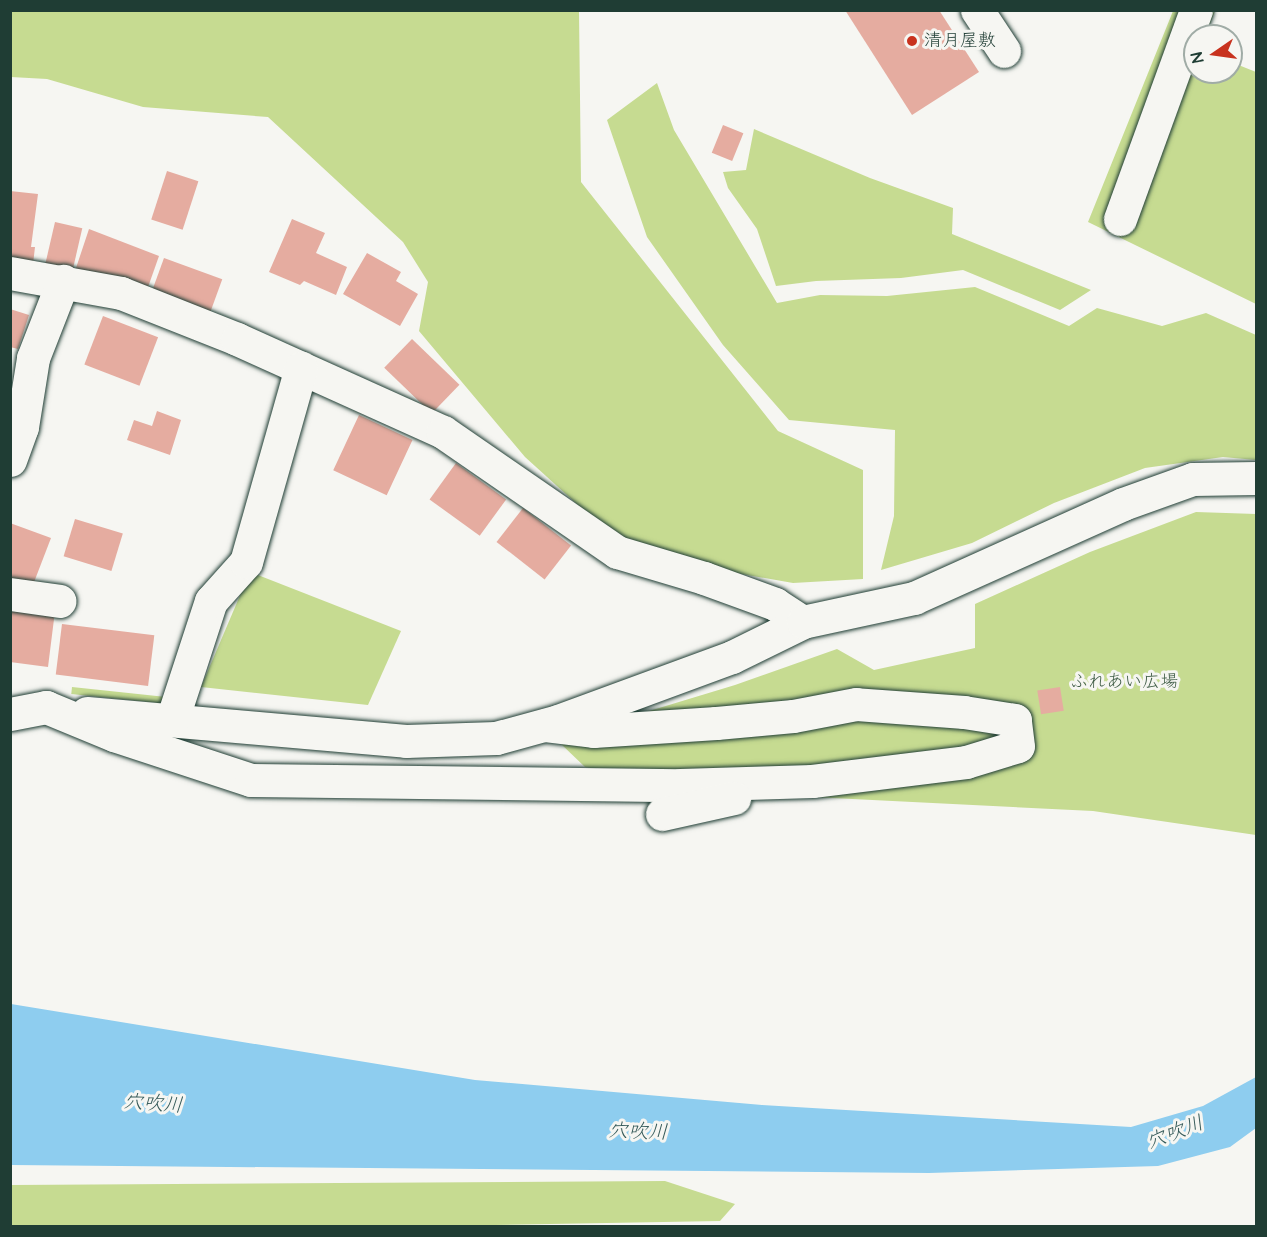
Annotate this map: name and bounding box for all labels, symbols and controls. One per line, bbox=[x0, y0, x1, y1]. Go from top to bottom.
north arrow bbox=[1183, 24, 1243, 84]
place label: 清月屋敷 bbox=[924, 30, 996, 52]
marker: 清月屋敷 bbox=[905, 34, 919, 48]
text: N bbox=[1186, 50, 1209, 65]
park label: ふれあい広場 bbox=[1070, 671, 1178, 693]
water label: 穴吹川 bbox=[122, 1090, 184, 1118]
water label: 穴吹川 bbox=[1143, 1111, 1207, 1155]
water label: 穴吹川 bbox=[608, 1119, 668, 1145]

